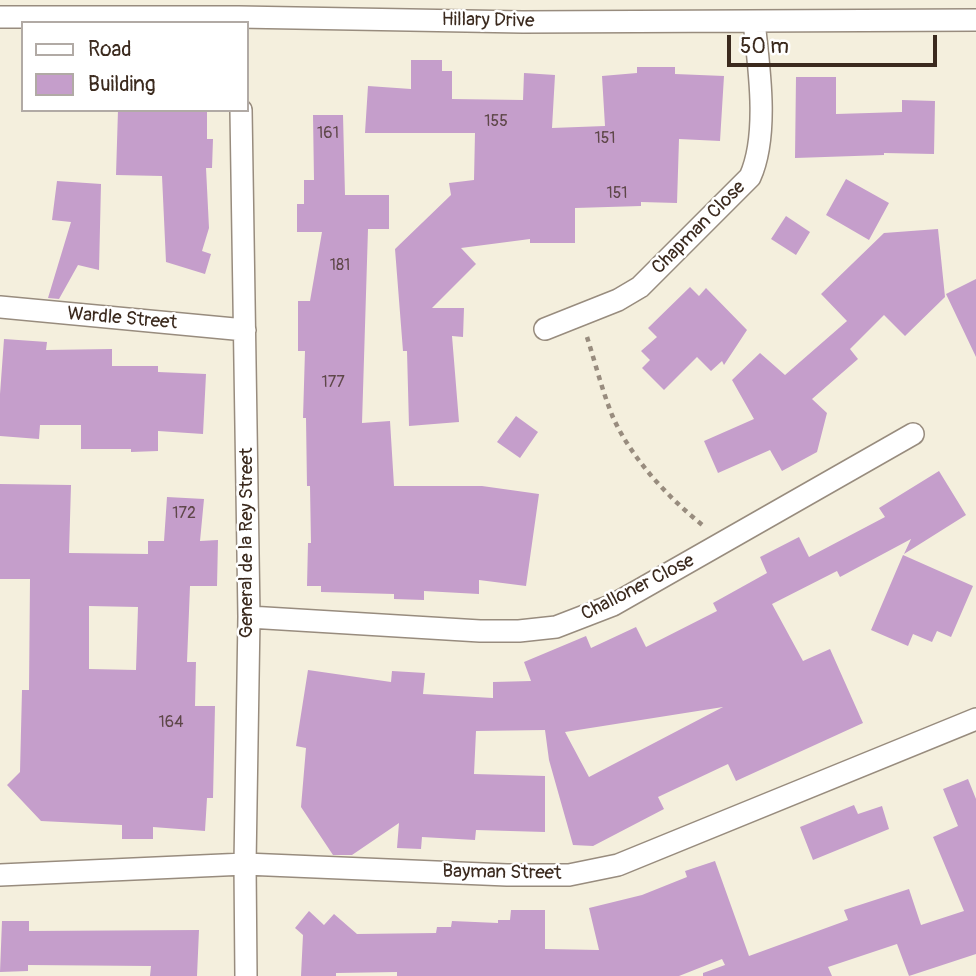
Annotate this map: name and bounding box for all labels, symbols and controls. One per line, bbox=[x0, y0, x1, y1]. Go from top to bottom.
street label: Hillary Drive bbox=[441, 9, 535, 33]
legend bbox=[21, 21, 248, 112]
scale bar bbox=[731, 21, 941, 65]
text: 50 m bbox=[740, 33, 789, 60]
text: Road bbox=[88, 36, 132, 63]
text: Building bbox=[88, 71, 155, 98]
house number: 155 bbox=[484, 112, 508, 132]
house number: 161 bbox=[317, 124, 339, 144]
house number: 151 bbox=[594, 129, 616, 149]
street label: Chapman Close bbox=[648, 177, 750, 279]
house number: 151 bbox=[606, 184, 628, 204]
house number: 181 bbox=[330, 256, 350, 276]
street label: Wardle Street bbox=[66, 303, 178, 335]
house number: 177 bbox=[321, 373, 345, 393]
street label: General de la Rey Street bbox=[236, 448, 258, 638]
house number: 172 bbox=[172, 504, 196, 524]
street label: Challoner Close bbox=[578, 550, 698, 626]
house number: 164 bbox=[159, 713, 183, 733]
street label: Bayman Street bbox=[442, 861, 562, 885]

